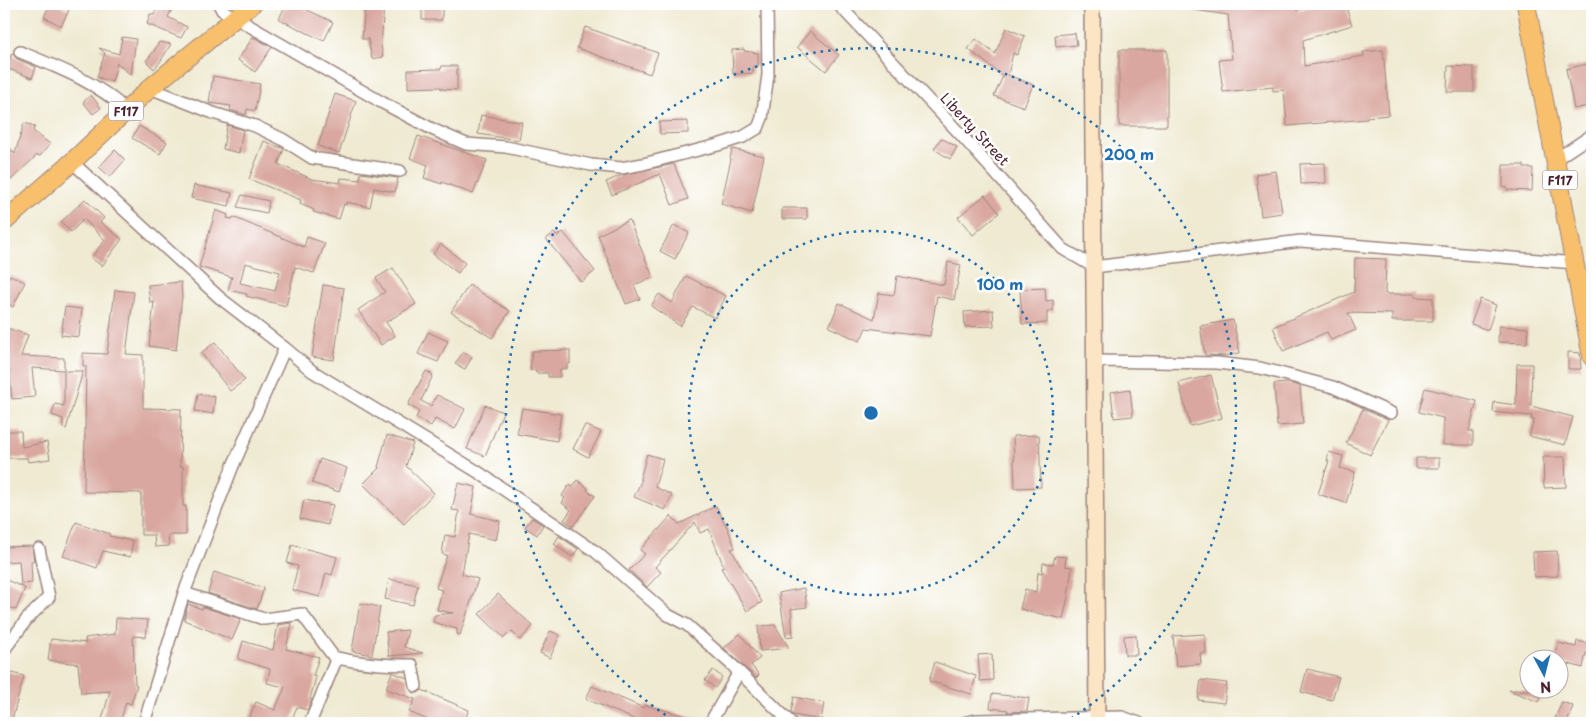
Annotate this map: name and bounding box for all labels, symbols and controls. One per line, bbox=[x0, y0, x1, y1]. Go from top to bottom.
street label: Liberty Street bbox=[936, 88, 1014, 170]
road number: F117 bbox=[108, 102, 144, 120]
text: 200 m bbox=[1104, 142, 1154, 165]
road number: F117 bbox=[1542, 170, 1578, 190]
text: 100 m bbox=[977, 272, 1023, 295]
centre of rings bbox=[862, 404, 880, 422]
north arrow bbox=[1518, 650, 1568, 700]
text: N bbox=[1539, 676, 1552, 698]

